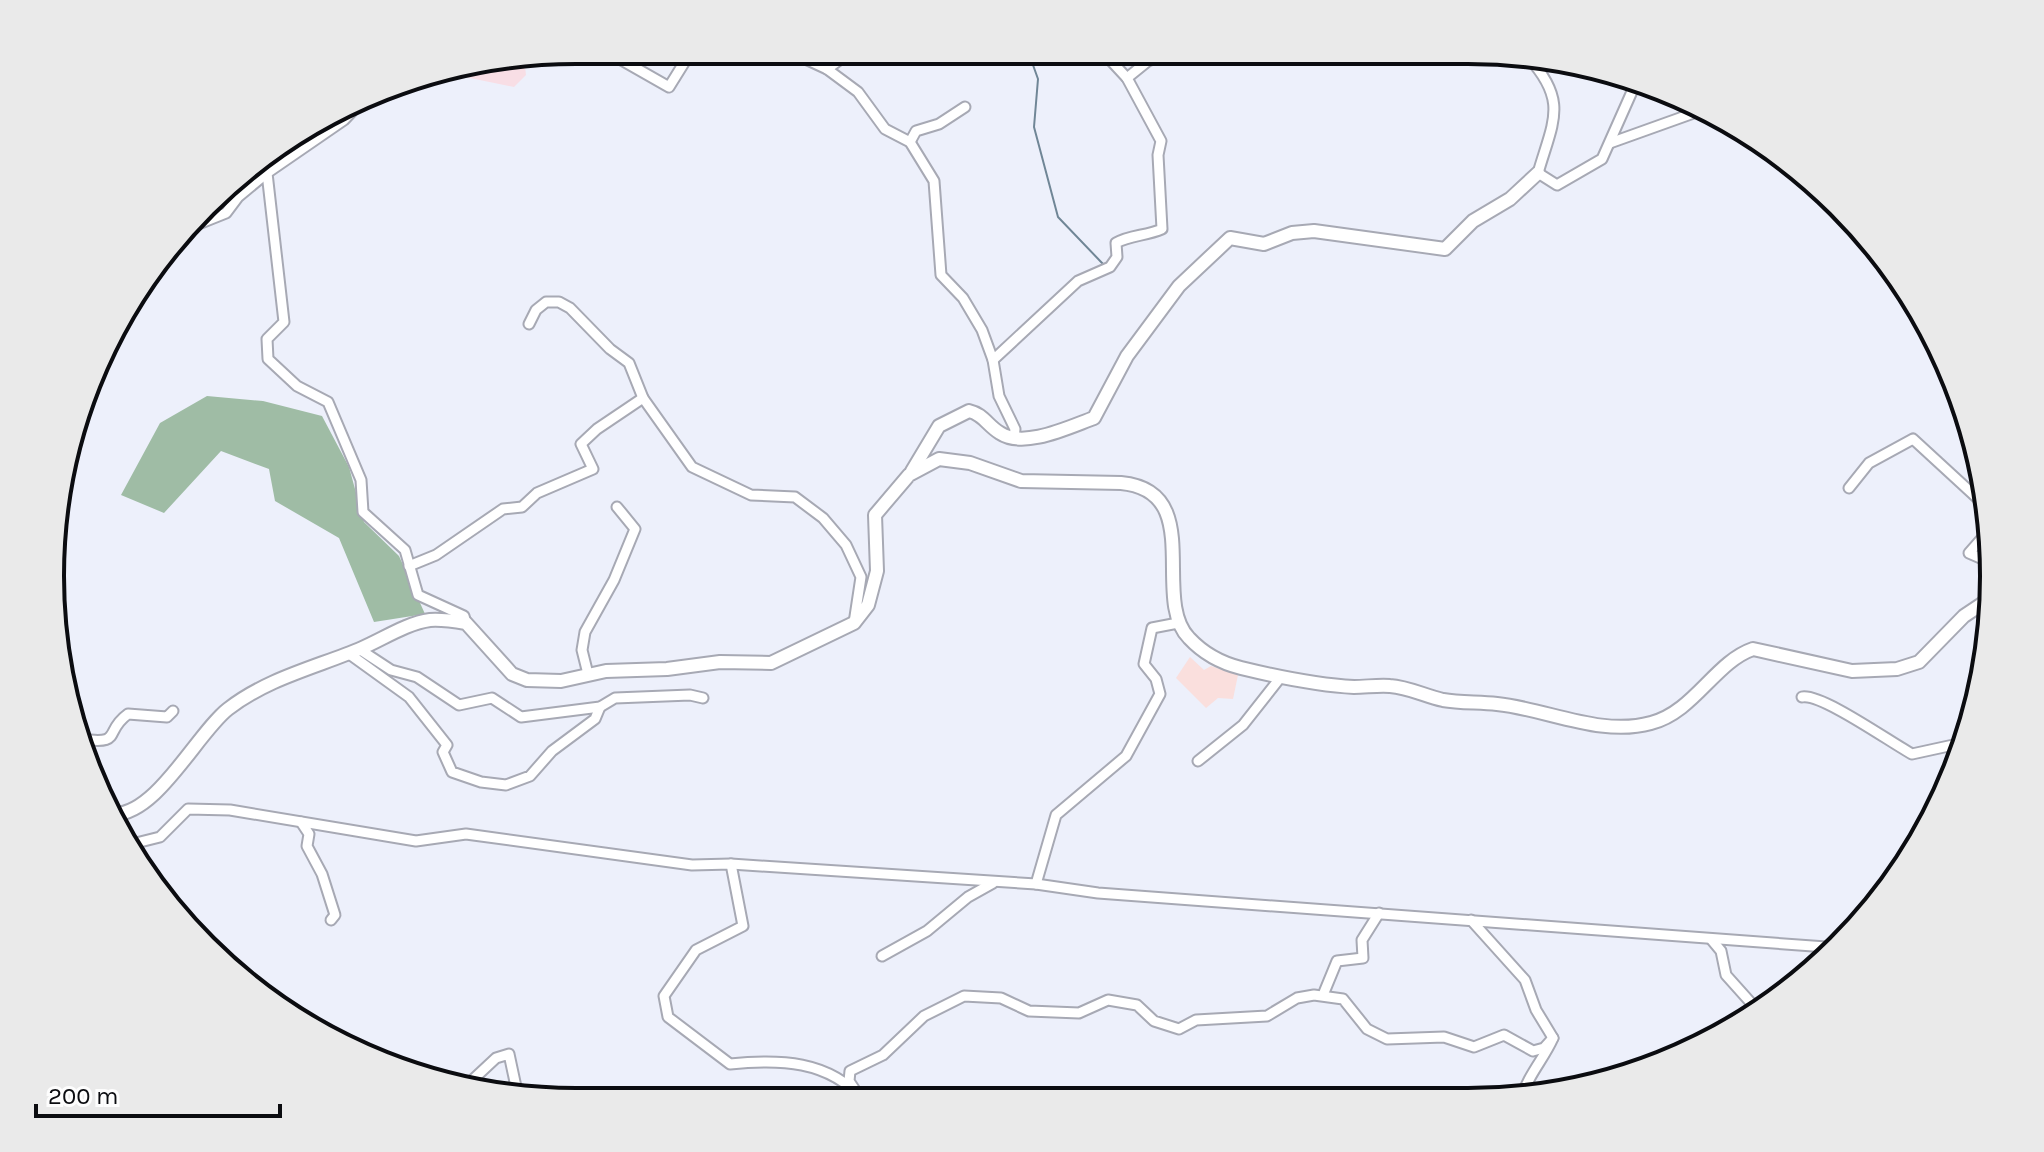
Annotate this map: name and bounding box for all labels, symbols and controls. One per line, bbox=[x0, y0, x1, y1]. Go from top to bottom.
scale bar bbox=[36, 1068, 280, 1118]
text: 200 m bbox=[48, 1082, 119, 1110]

